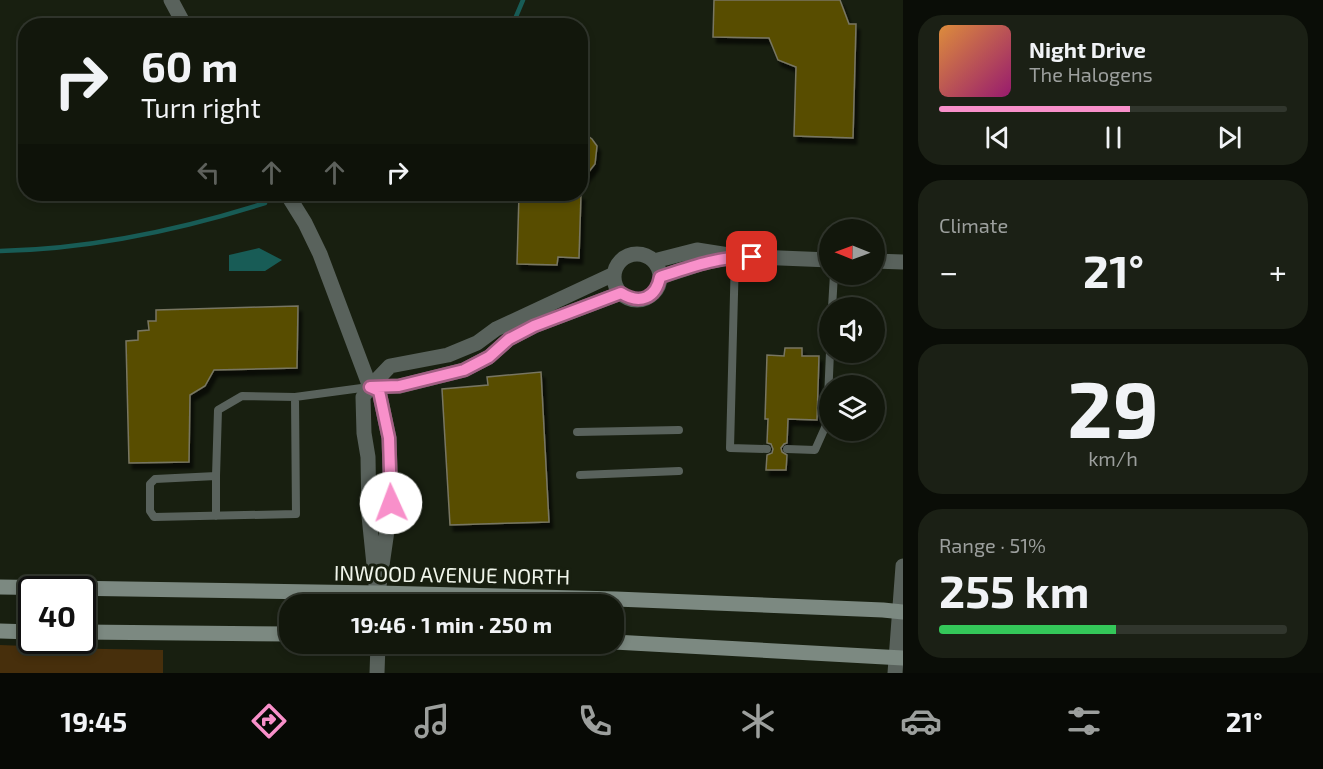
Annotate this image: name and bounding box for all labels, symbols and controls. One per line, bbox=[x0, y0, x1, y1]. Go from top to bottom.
text: Night Drive bbox=[1029, 36, 1146, 62]
text: 60 m bbox=[141, 40, 238, 90]
icon: right bbox=[42, 42, 120, 120]
text: The Halogens bbox=[1029, 62, 1153, 86]
text: Turn right bbox=[141, 91, 261, 123]
icon: previous bbox=[981, 121, 1014, 154]
icon: pause bbox=[1097, 121, 1130, 154]
icon: next bbox=[1213, 121, 1246, 154]
icon: left bbox=[192, 156, 225, 189]
icon: ahead bbox=[255, 156, 288, 189]
icon: ahead bbox=[318, 156, 351, 189]
icon: right bbox=[381, 156, 414, 189]
text: Climate bbox=[939, 213, 1008, 237]
north arrow bbox=[819, 219, 885, 285]
map controls bbox=[819, 219, 885, 441]
pin bbox=[726, 231, 777, 282]
icon: arrive bbox=[735, 240, 768, 273]
text: 21° bbox=[1083, 243, 1144, 297]
text: − bbox=[939, 251, 958, 291]
text: + bbox=[1269, 251, 1287, 291]
button: sound bbox=[819, 297, 885, 363]
text: 29 bbox=[1067, 360, 1159, 454]
button: layers bbox=[819, 375, 885, 441]
text: km/h bbox=[1088, 446, 1138, 470]
position arrow bbox=[359, 471, 423, 535]
text: Range · 51% bbox=[939, 533, 1046, 557]
street label: INWOOD AVENUE NORTH bbox=[334, 559, 570, 589]
text: 255 km bbox=[939, 563, 1089, 617]
speed limit sign: 40 bbox=[18, 576, 96, 654]
text: 19:46 · 1 min · 250 m bbox=[351, 611, 552, 637]
icon: directions bbox=[248, 700, 290, 742]
icon: music bbox=[411, 700, 453, 742]
icon: phone bbox=[574, 700, 616, 742]
icon: climate bbox=[737, 700, 779, 742]
icon: car bbox=[900, 700, 942, 742]
icon: filters bbox=[1063, 700, 1105, 742]
text: 19:45 bbox=[60, 705, 127, 737]
text: 21° bbox=[1226, 705, 1262, 737]

